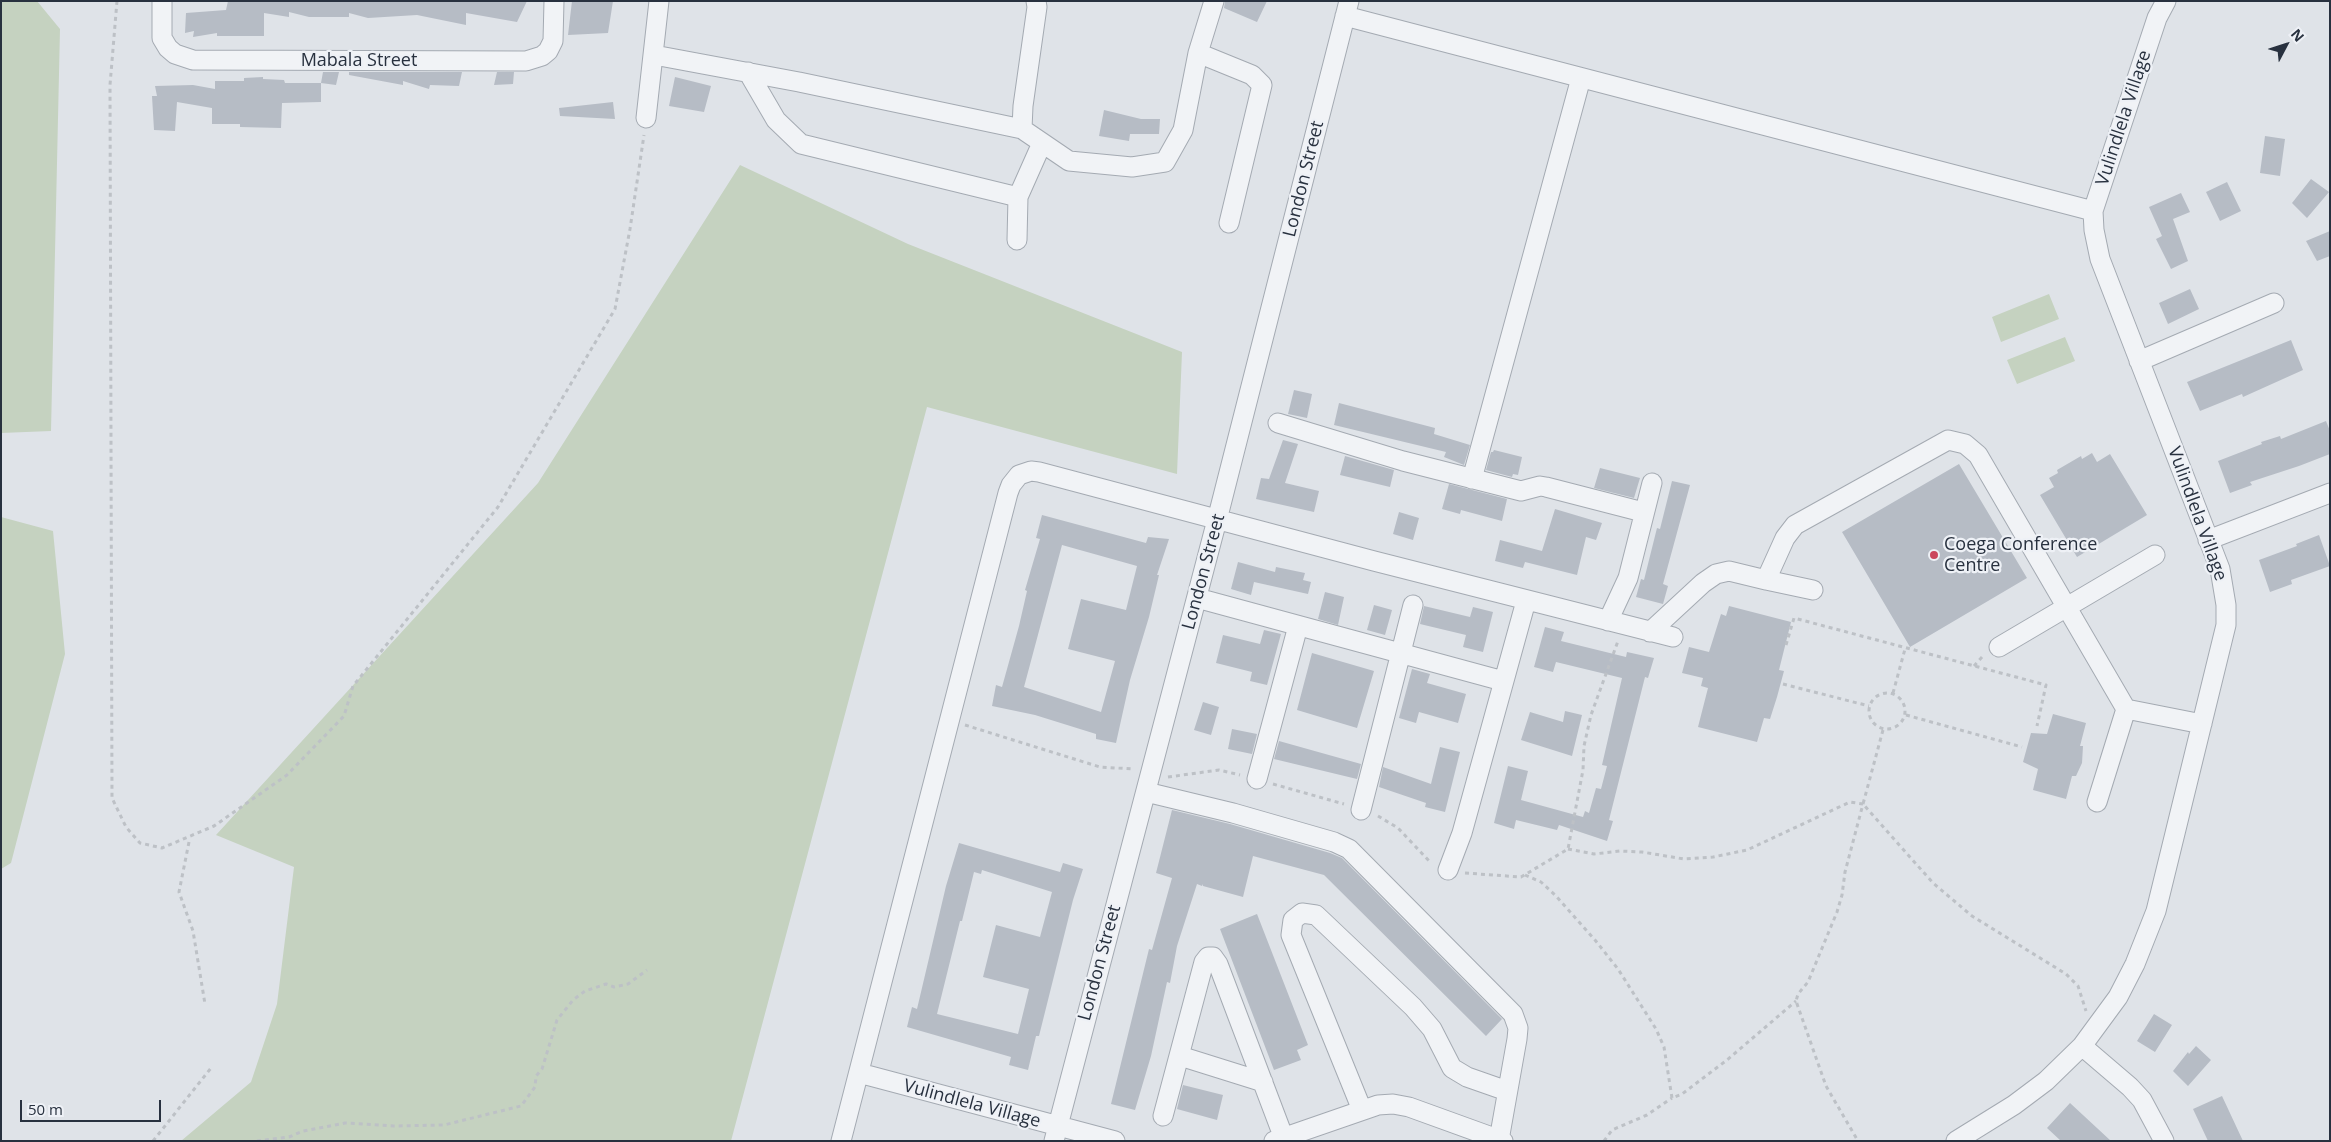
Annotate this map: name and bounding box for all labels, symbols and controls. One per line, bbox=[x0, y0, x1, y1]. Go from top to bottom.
north arrow bbox=[2261, 20, 2311, 70]
text: N bbox=[2287, 25, 2309, 46]
street label: Vulindlela Village bbox=[2092, 48, 2156, 188]
street label: Mabala Street bbox=[301, 50, 417, 72]
street label: London Street bbox=[1279, 119, 1329, 239]
street label: Vulindlela Village bbox=[2163, 444, 2231, 584]
street label: London Street bbox=[1178, 512, 1230, 632]
place label: Coega Conference Centre bbox=[1944, 534, 2097, 576]
marker: Coega Conference Centre bbox=[1928, 549, 1940, 561]
street label: London Street bbox=[1074, 903, 1126, 1023]
street label: Vulindlela Village bbox=[901, 1075, 1043, 1133]
scale bar bbox=[22, 1090, 164, 1122]
text: 50 m bbox=[28, 1099, 63, 1119]

